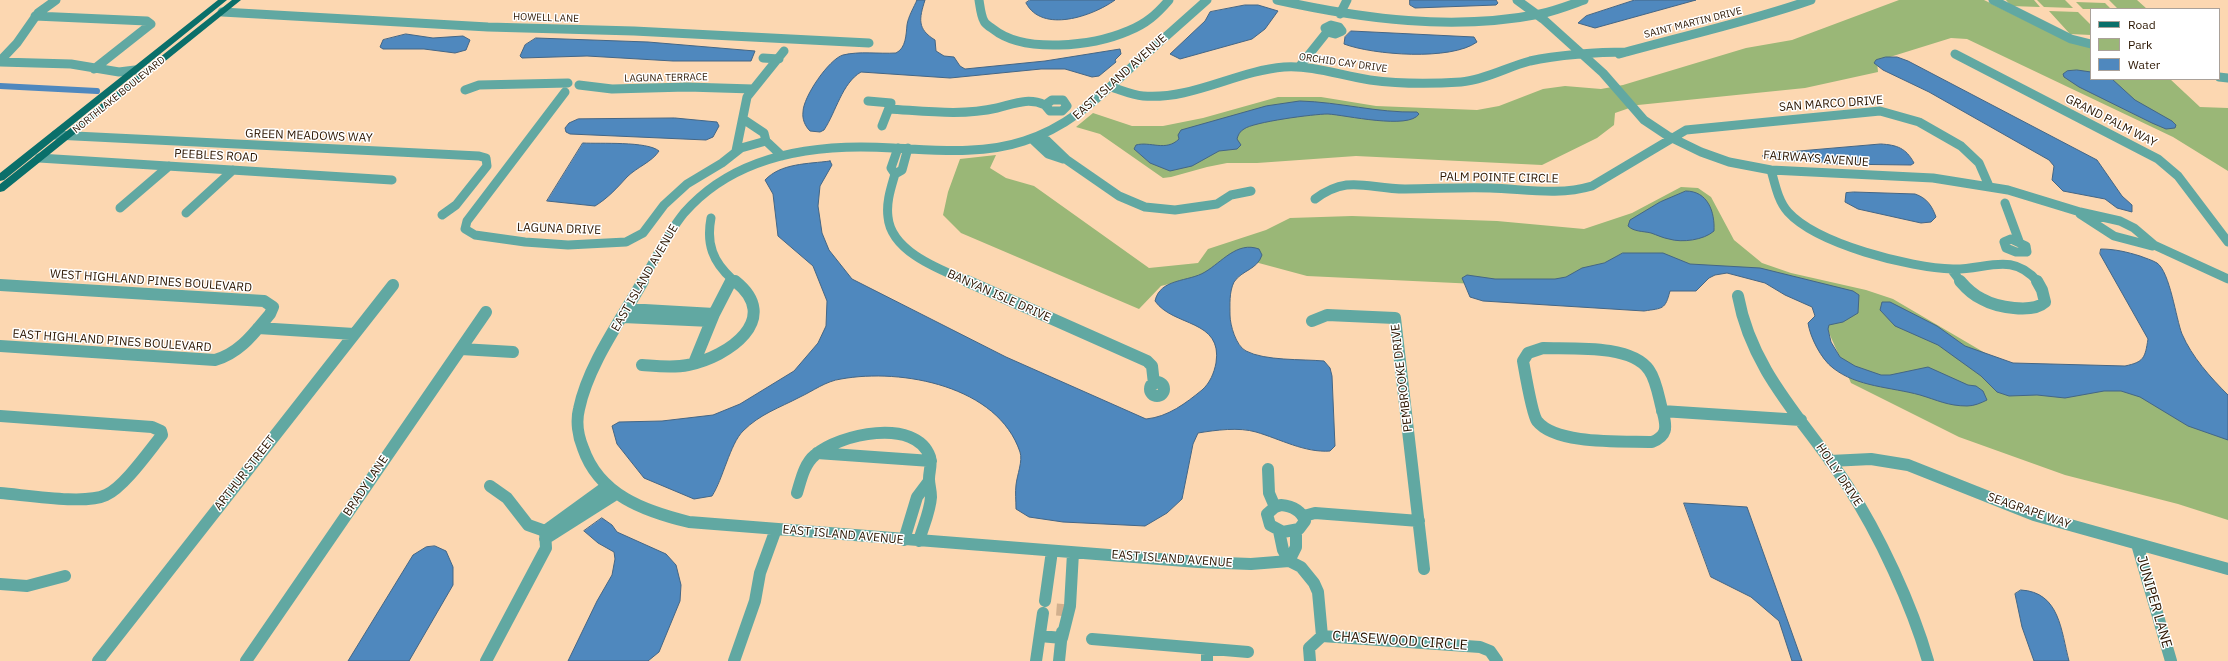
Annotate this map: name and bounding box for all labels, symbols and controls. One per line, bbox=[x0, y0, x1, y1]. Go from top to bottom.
street label: SAINT MARTIN DRIVE bbox=[1643, 5, 1743, 41]
legend bbox=[2090, 8, 2220, 80]
street label: HOWELL LANE bbox=[513, 11, 579, 25]
text: Road bbox=[2128, 17, 2156, 32]
street label: EAST ISLAND AVENUE bbox=[1070, 31, 1170, 123]
text: Park bbox=[2128, 37, 2152, 52]
street label: ORCHID CAY DRIVE bbox=[1298, 51, 1388, 75]
street label: NORTHLAKE BOULEVARD bbox=[70, 54, 168, 136]
text: Water bbox=[2128, 57, 2160, 72]
street label: LAGUNA TERRACE bbox=[624, 71, 708, 85]
street label: GRAND PALM WAY bbox=[2063, 92, 2159, 150]
street label: SAN MARCO DRIVE bbox=[1778, 93, 1884, 115]
street label: GREEN MEADOWS WAY bbox=[245, 127, 373, 145]
street label: PEEBLES ROAD bbox=[174, 147, 258, 165]
street label: FAIRWAYS AVENUE bbox=[1763, 148, 1869, 170]
street label: PALM POINTE CIRCLE bbox=[1439, 170, 1559, 186]
street label: LAGUNA DRIVE bbox=[517, 220, 601, 238]
street label: EAST ISLAND AVENUE bbox=[608, 222, 682, 334]
street label: WEST HIGHLAND PINES BOULEVARD bbox=[49, 267, 253, 295]
street label: BANYAN ISLE DRIVE bbox=[945, 267, 1053, 325]
street label: PEMBROOKE DRIVE bbox=[1388, 323, 1416, 433]
street label: EAST HIGHLAND PINES BOULEVARD bbox=[12, 327, 212, 355]
street label: ARTHUR STREET bbox=[211, 433, 279, 513]
street label: HOLLY DRIVE bbox=[1813, 441, 1865, 509]
street label: BRADY LANE bbox=[340, 453, 392, 519]
street label: SEAGRAPE WAY bbox=[1985, 490, 2073, 532]
street label: EAST ISLAND AVENUE bbox=[782, 523, 904, 547]
street label: EAST ISLAND AVENUE bbox=[1111, 548, 1233, 570]
street label: JUNIPER LANE bbox=[2133, 554, 2175, 650]
street label: CHASEWOOD CIRCLE bbox=[1332, 628, 1468, 654]

